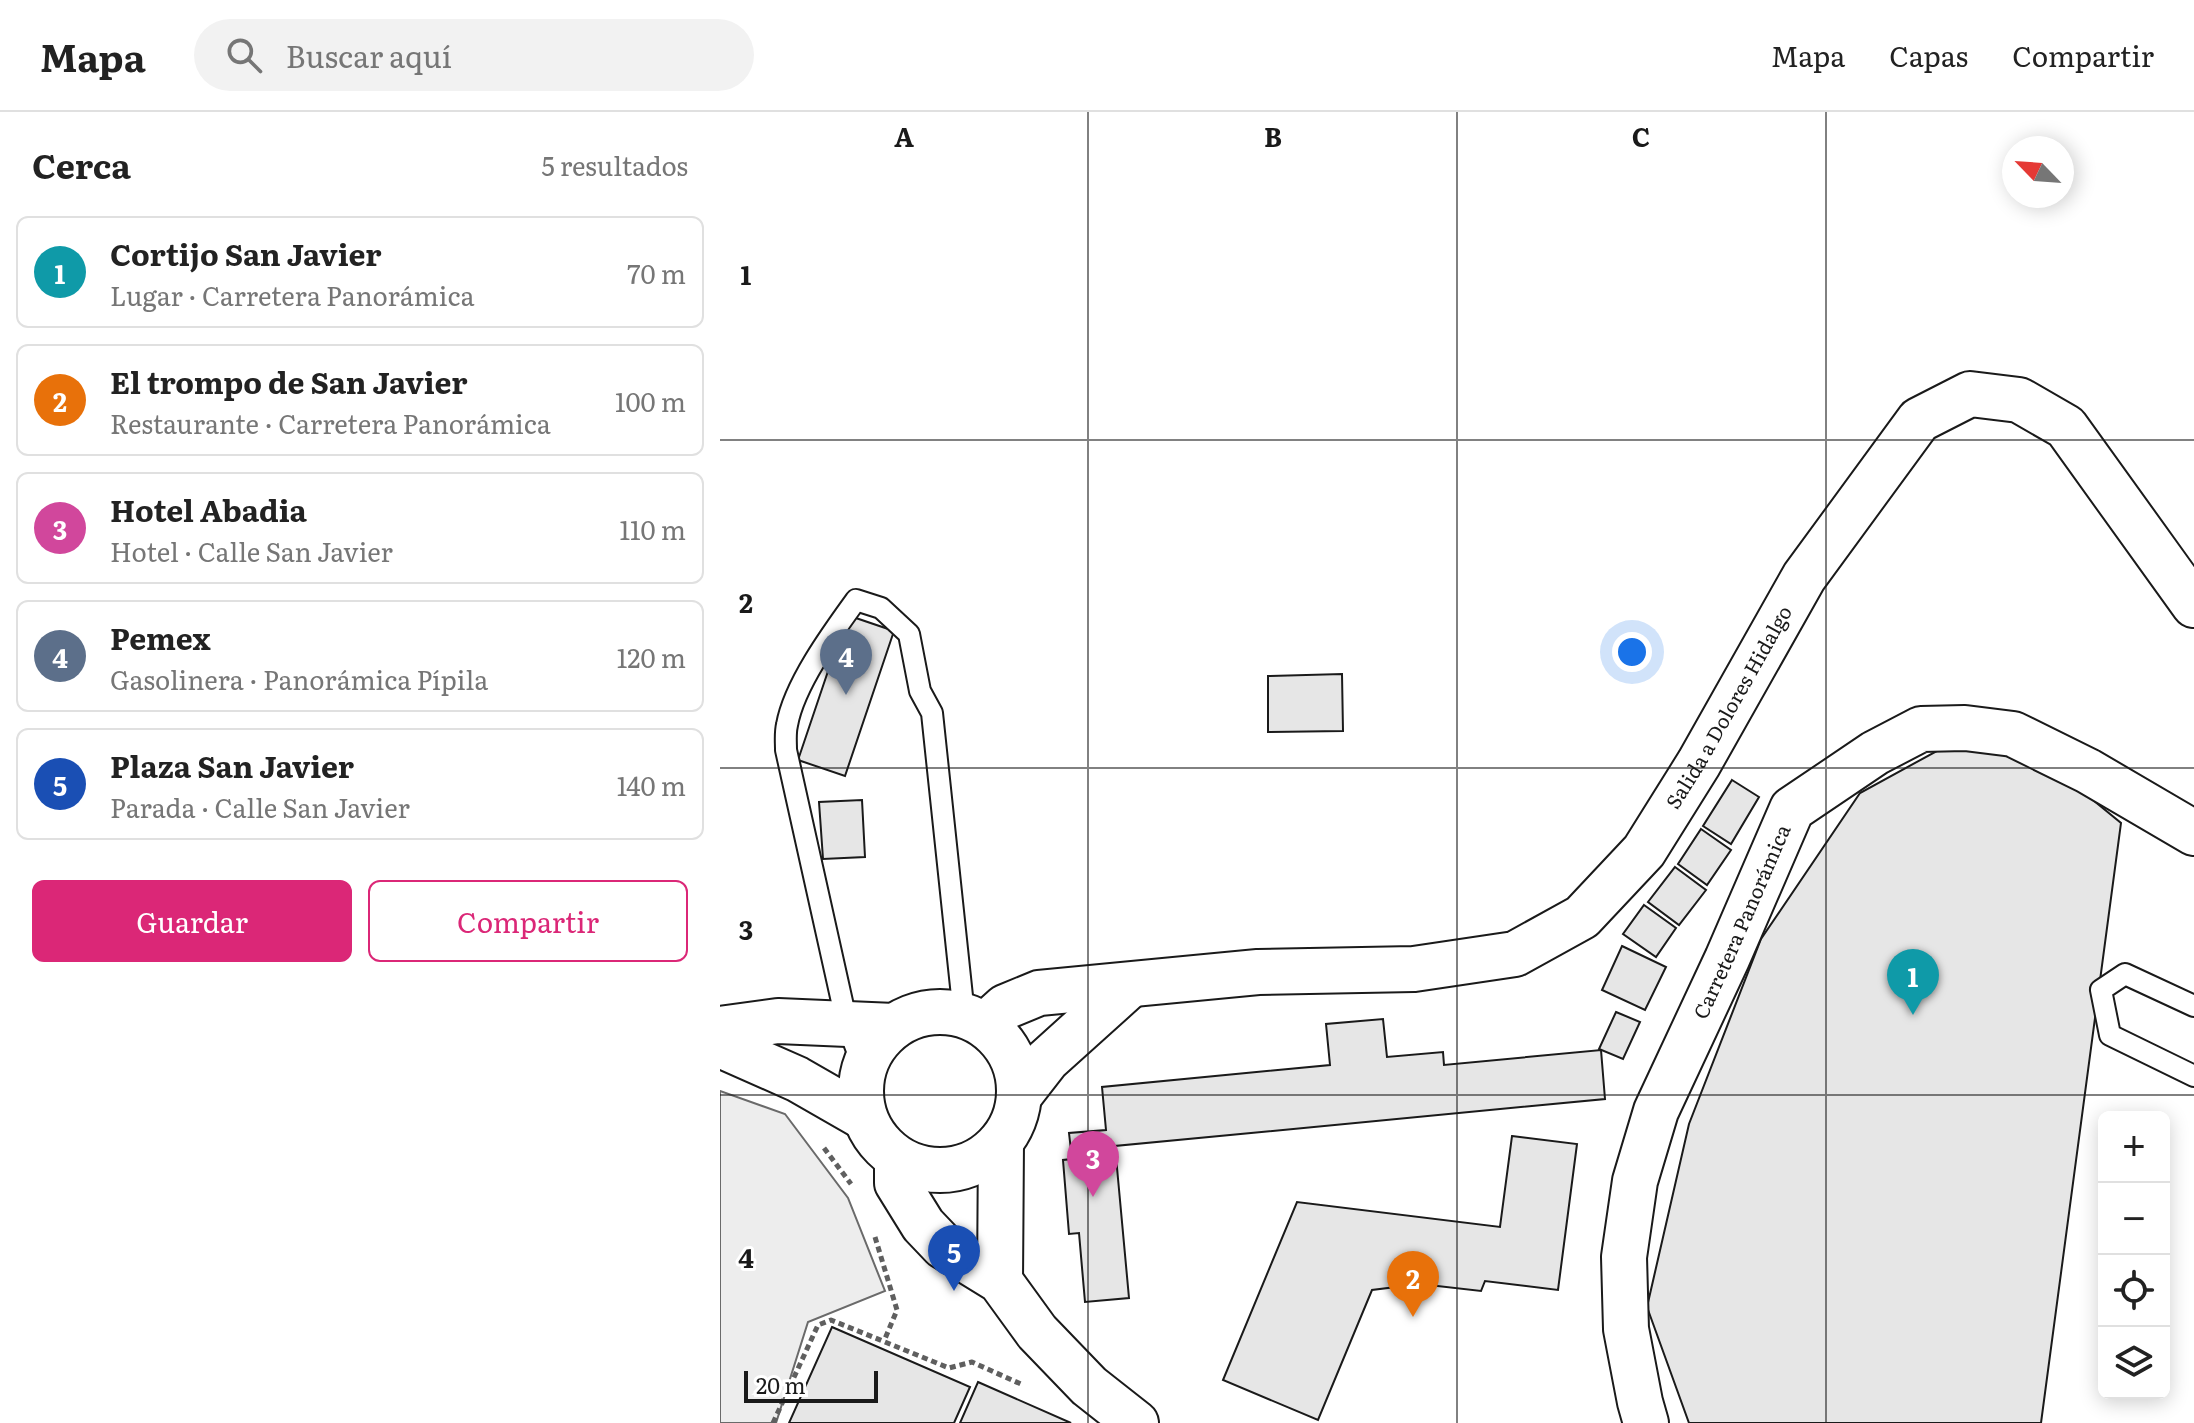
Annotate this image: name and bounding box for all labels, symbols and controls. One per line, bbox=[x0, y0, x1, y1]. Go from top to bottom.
search box bbox=[194, 19, 754, 91]
text: Mapa bbox=[40, 27, 146, 84]
icon: search bbox=[222, 33, 266, 77]
text: Buscar aquí bbox=[286, 33, 452, 77]
text: Mapa bbox=[1771, 34, 1845, 76]
text: Capas bbox=[1889, 34, 1968, 76]
text: Compartir bbox=[2012, 34, 2154, 76]
text: A bbox=[894, 116, 914, 155]
text: B bbox=[1264, 116, 1282, 155]
text: C bbox=[1632, 116, 1650, 155]
north arrow bbox=[2002, 136, 2074, 208]
text: Cerca bbox=[32, 139, 131, 189]
text: 5 resultados bbox=[542, 145, 688, 184]
text: Cortijo San Javier bbox=[110, 231, 382, 275]
text: 1 bbox=[55, 253, 65, 292]
text: 70 m bbox=[627, 253, 686, 292]
text: 1 bbox=[741, 254, 752, 293]
text: Lugar · Carretera Panorámica bbox=[110, 275, 474, 314]
text: El trompo de San Javier bbox=[110, 359, 467, 403]
text: 2 bbox=[53, 381, 67, 420]
text: 100 m bbox=[615, 381, 686, 420]
text: Restaurante · Carretera Panorámica bbox=[110, 403, 551, 442]
text: Hotel Abadia bbox=[110, 487, 307, 531]
text: 3 bbox=[53, 509, 67, 548]
text: 110 m bbox=[619, 509, 686, 548]
text: Hotel · Calle San Javier bbox=[110, 531, 393, 570]
text: 2 bbox=[739, 582, 753, 621]
street label: Salida a Dolores Hidalgo bbox=[1657, 599, 1798, 814]
text: Pemex bbox=[110, 615, 211, 659]
pin: 4 bbox=[820, 629, 872, 695]
your location bbox=[1612, 632, 1652, 672]
text: 4 bbox=[52, 637, 68, 676]
text: 120 m bbox=[617, 637, 686, 676]
text: Gasolinera · Panorámica Pípila bbox=[110, 659, 488, 698]
text: Plaza San Javier bbox=[110, 743, 354, 787]
text: 5 bbox=[53, 765, 67, 804]
text: 140 m bbox=[617, 765, 686, 804]
text: Parada · Calle San Javier bbox=[110, 787, 410, 826]
street label: Carretera Panorámica bbox=[1684, 819, 1797, 1023]
button: Guardar bbox=[32, 880, 352, 962]
button: Compartir bbox=[368, 880, 688, 962]
text: 3 bbox=[739, 909, 753, 948]
pin: 1 bbox=[1887, 949, 1939, 1015]
map controls bbox=[2098, 1111, 2170, 1399]
button: + bbox=[2098, 1111, 2170, 1183]
pin: 3 bbox=[1067, 1131, 1119, 1197]
button: − bbox=[2098, 1183, 2170, 1255]
pin: 5 bbox=[928, 1225, 980, 1291]
text: 4 bbox=[738, 1237, 754, 1276]
pin: 2 bbox=[1387, 1251, 1439, 1317]
button: locate bbox=[2098, 1255, 2170, 1327]
button: layers bbox=[2098, 1327, 2170, 1399]
scale bar bbox=[744, 1367, 878, 1403]
text: 20 m bbox=[756, 1368, 806, 1401]

